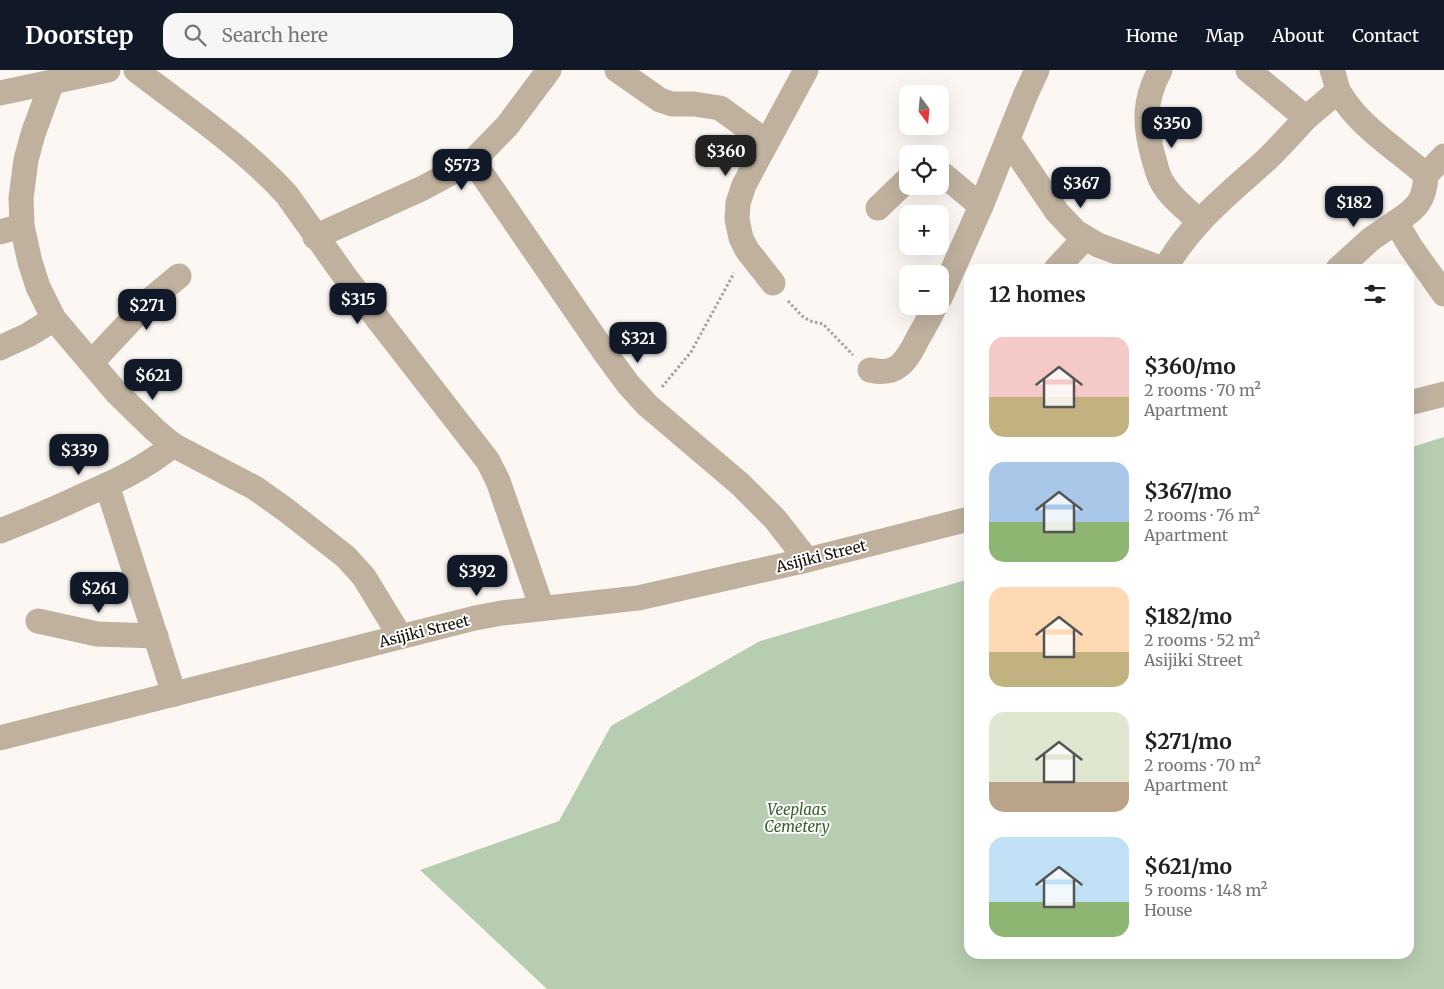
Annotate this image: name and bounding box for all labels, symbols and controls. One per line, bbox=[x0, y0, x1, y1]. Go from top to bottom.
search box bbox=[163, 13, 513, 58]
text: Doorstep bbox=[25, 20, 133, 51]
icon: search bbox=[181, 21, 209, 49]
text: Search here bbox=[221, 23, 328, 47]
text: Home bbox=[1126, 24, 1178, 47]
text: Map bbox=[1206, 24, 1244, 47]
text: About bbox=[1272, 24, 1324, 47]
text: Contact bbox=[1352, 24, 1419, 47]
north arrow bbox=[899, 85, 949, 135]
map controls bbox=[899, 85, 949, 315]
pin: $350 bbox=[1142, 106, 1202, 149]
text: $350 bbox=[1153, 113, 1191, 133]
pin: $360 bbox=[696, 134, 756, 177]
text: $360 bbox=[706, 141, 746, 161]
button: locate bbox=[899, 145, 949, 195]
pin: $573 bbox=[432, 148, 492, 191]
text: $573 bbox=[444, 155, 480, 175]
pin: $367 bbox=[1051, 166, 1111, 209]
text: $367 bbox=[1062, 173, 1100, 193]
pin: $182 bbox=[1324, 186, 1384, 228]
text: $182 bbox=[1336, 192, 1372, 212]
button: + bbox=[899, 205, 949, 255]
button: − bbox=[899, 265, 949, 315]
icon: filters bbox=[1361, 280, 1389, 308]
text: 12 homes bbox=[989, 281, 1086, 308]
pin: $315 bbox=[328, 282, 388, 325]
pin: $271 bbox=[117, 288, 177, 331]
text: $315 bbox=[341, 289, 376, 309]
text: $271 bbox=[129, 295, 165, 315]
pin: $321 bbox=[608, 322, 668, 364]
text: $321 bbox=[620, 328, 656, 348]
text: $360/mo bbox=[1144, 353, 1236, 380]
icon: home bbox=[1029, 357, 1089, 417]
pin: $621 bbox=[123, 358, 183, 401]
text: $621 bbox=[135, 365, 171, 385]
text: 2 rooms · 70 m² bbox=[1144, 380, 1261, 400]
text: Apartment bbox=[1144, 400, 1228, 420]
pin: $339 bbox=[49, 434, 109, 476]
text: $339 bbox=[60, 440, 98, 460]
text: $367/mo bbox=[1144, 478, 1232, 505]
icon: home bbox=[1029, 482, 1089, 542]
text: 2 rooms · 76 m² bbox=[1144, 505, 1260, 525]
text: Apartment bbox=[1144, 525, 1228, 545]
street label: Asijiki Street bbox=[773, 536, 868, 577]
pin: $392 bbox=[447, 554, 507, 597]
text: $392 bbox=[458, 561, 496, 581]
pin: $261 bbox=[69, 572, 129, 614]
text: $261 bbox=[81, 578, 117, 598]
text: $182/mo bbox=[1144, 603, 1232, 630]
icon: home bbox=[1029, 607, 1089, 667]
street label: Asijiki Street bbox=[376, 611, 471, 652]
text: 2 rooms · 52 m² bbox=[1144, 630, 1260, 650]
text: Asijiki Street bbox=[1144, 650, 1243, 670]
text: $271/mo bbox=[1144, 728, 1232, 755]
icon: home bbox=[1029, 732, 1089, 792]
text: 2 rooms · 70 m² bbox=[1144, 755, 1261, 775]
text: Apartment bbox=[1144, 775, 1228, 795]
park label: Veeplaas Cemetery bbox=[764, 800, 830, 836]
text: $621/mo bbox=[1144, 853, 1232, 880]
icon: home bbox=[1029, 857, 1089, 917]
text: 5 rooms · 148 m² bbox=[1144, 880, 1268, 900]
text: House bbox=[1144, 900, 1192, 920]

